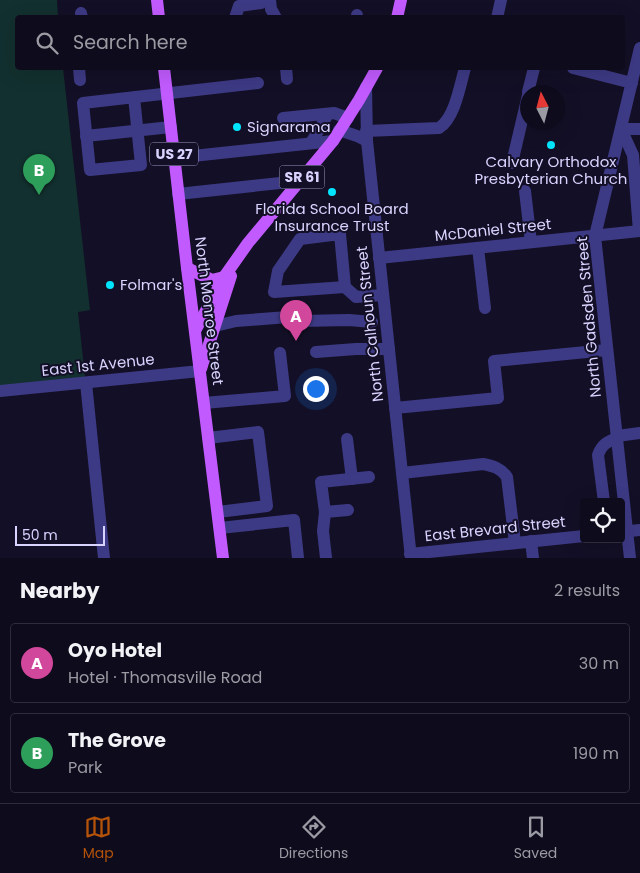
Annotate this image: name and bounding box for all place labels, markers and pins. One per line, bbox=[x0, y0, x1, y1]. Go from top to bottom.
place label: Signarama bbox=[247, 116, 331, 137]
marker: Signarama bbox=[231, 121, 243, 133]
marker: Calvary Orthodox Presbyterian Church bbox=[545, 139, 557, 151]
place label: Calvary Orthodox Presbyterian Church bbox=[475, 151, 627, 189]
pin: B bbox=[23, 154, 55, 195]
marker: Florida School Board Insurance Trust bbox=[326, 186, 338, 198]
place label: Florida School Board Insurance Trust bbox=[255, 198, 409, 236]
place label: Folmar's bbox=[120, 274, 182, 295]
marker: Folmar's bbox=[104, 279, 116, 291]
pin: A bbox=[280, 300, 312, 341]

